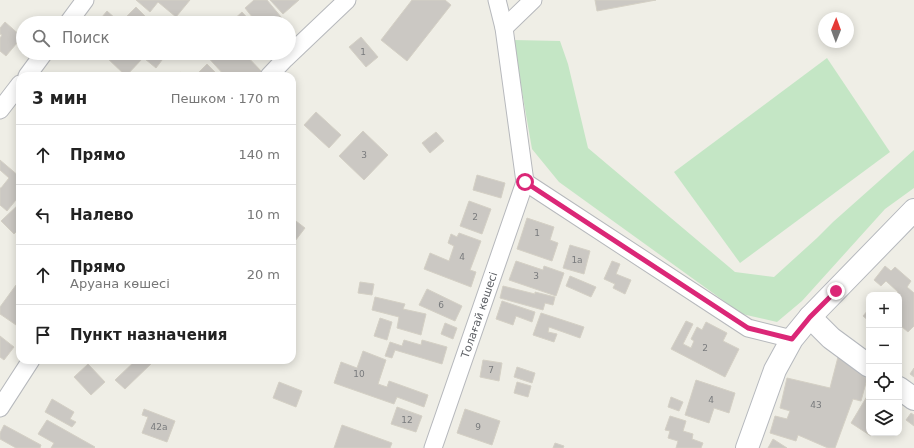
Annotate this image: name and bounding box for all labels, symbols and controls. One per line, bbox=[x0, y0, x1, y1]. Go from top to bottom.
north arrow bbox=[818, 12, 854, 48]
search box bbox=[16, 16, 296, 60]
icon: search bbox=[30, 27, 52, 49]
text: Поиск bbox=[62, 29, 110, 47]
house number: 1 bbox=[360, 47, 366, 57]
text: 3 мин bbox=[32, 88, 87, 108]
text: Пешком · 170 m bbox=[171, 91, 280, 106]
icon: ahead bbox=[32, 144, 54, 166]
text: Прямо bbox=[70, 146, 126, 164]
text: 140 m bbox=[238, 147, 280, 162]
house number: 3 bbox=[361, 150, 367, 160]
route start bbox=[516, 173, 534, 191]
icon: left bbox=[32, 204, 54, 226]
text: Налево bbox=[70, 206, 134, 224]
text: 10 m bbox=[247, 207, 280, 222]
house number: 2 bbox=[472, 212, 478, 222]
house number: 1 bbox=[534, 228, 540, 238]
house number: 4 bbox=[459, 252, 465, 262]
house number: 1а bbox=[571, 255, 583, 265]
text: Прямо bbox=[70, 258, 126, 276]
icon: ahead bbox=[32, 264, 54, 286]
text: 20 m bbox=[247, 267, 280, 282]
street label: Толағай көшесі bbox=[458, 270, 500, 361]
house number: 3 bbox=[533, 271, 539, 281]
text: Аруана көшесі bbox=[70, 276, 170, 291]
route end bbox=[827, 282, 845, 300]
map controls bbox=[866, 292, 902, 436]
button: + bbox=[866, 292, 902, 328]
house number: 6 bbox=[438, 300, 444, 310]
icon: arrive bbox=[32, 324, 54, 346]
text: Пункт назначения bbox=[70, 326, 227, 344]
button: − bbox=[866, 328, 902, 364]
house number: 2 bbox=[702, 343, 708, 353]
button: locate bbox=[866, 364, 902, 400]
house number: 7 bbox=[488, 365, 494, 375]
house number: 10 bbox=[353, 369, 365, 379]
house number: 4 bbox=[708, 395, 714, 405]
house number: 43 bbox=[810, 400, 822, 410]
button: layers bbox=[866, 400, 902, 436]
house number: 12 bbox=[401, 415, 413, 425]
house number: 42а bbox=[151, 422, 167, 432]
house number: 9 bbox=[475, 422, 481, 432]

